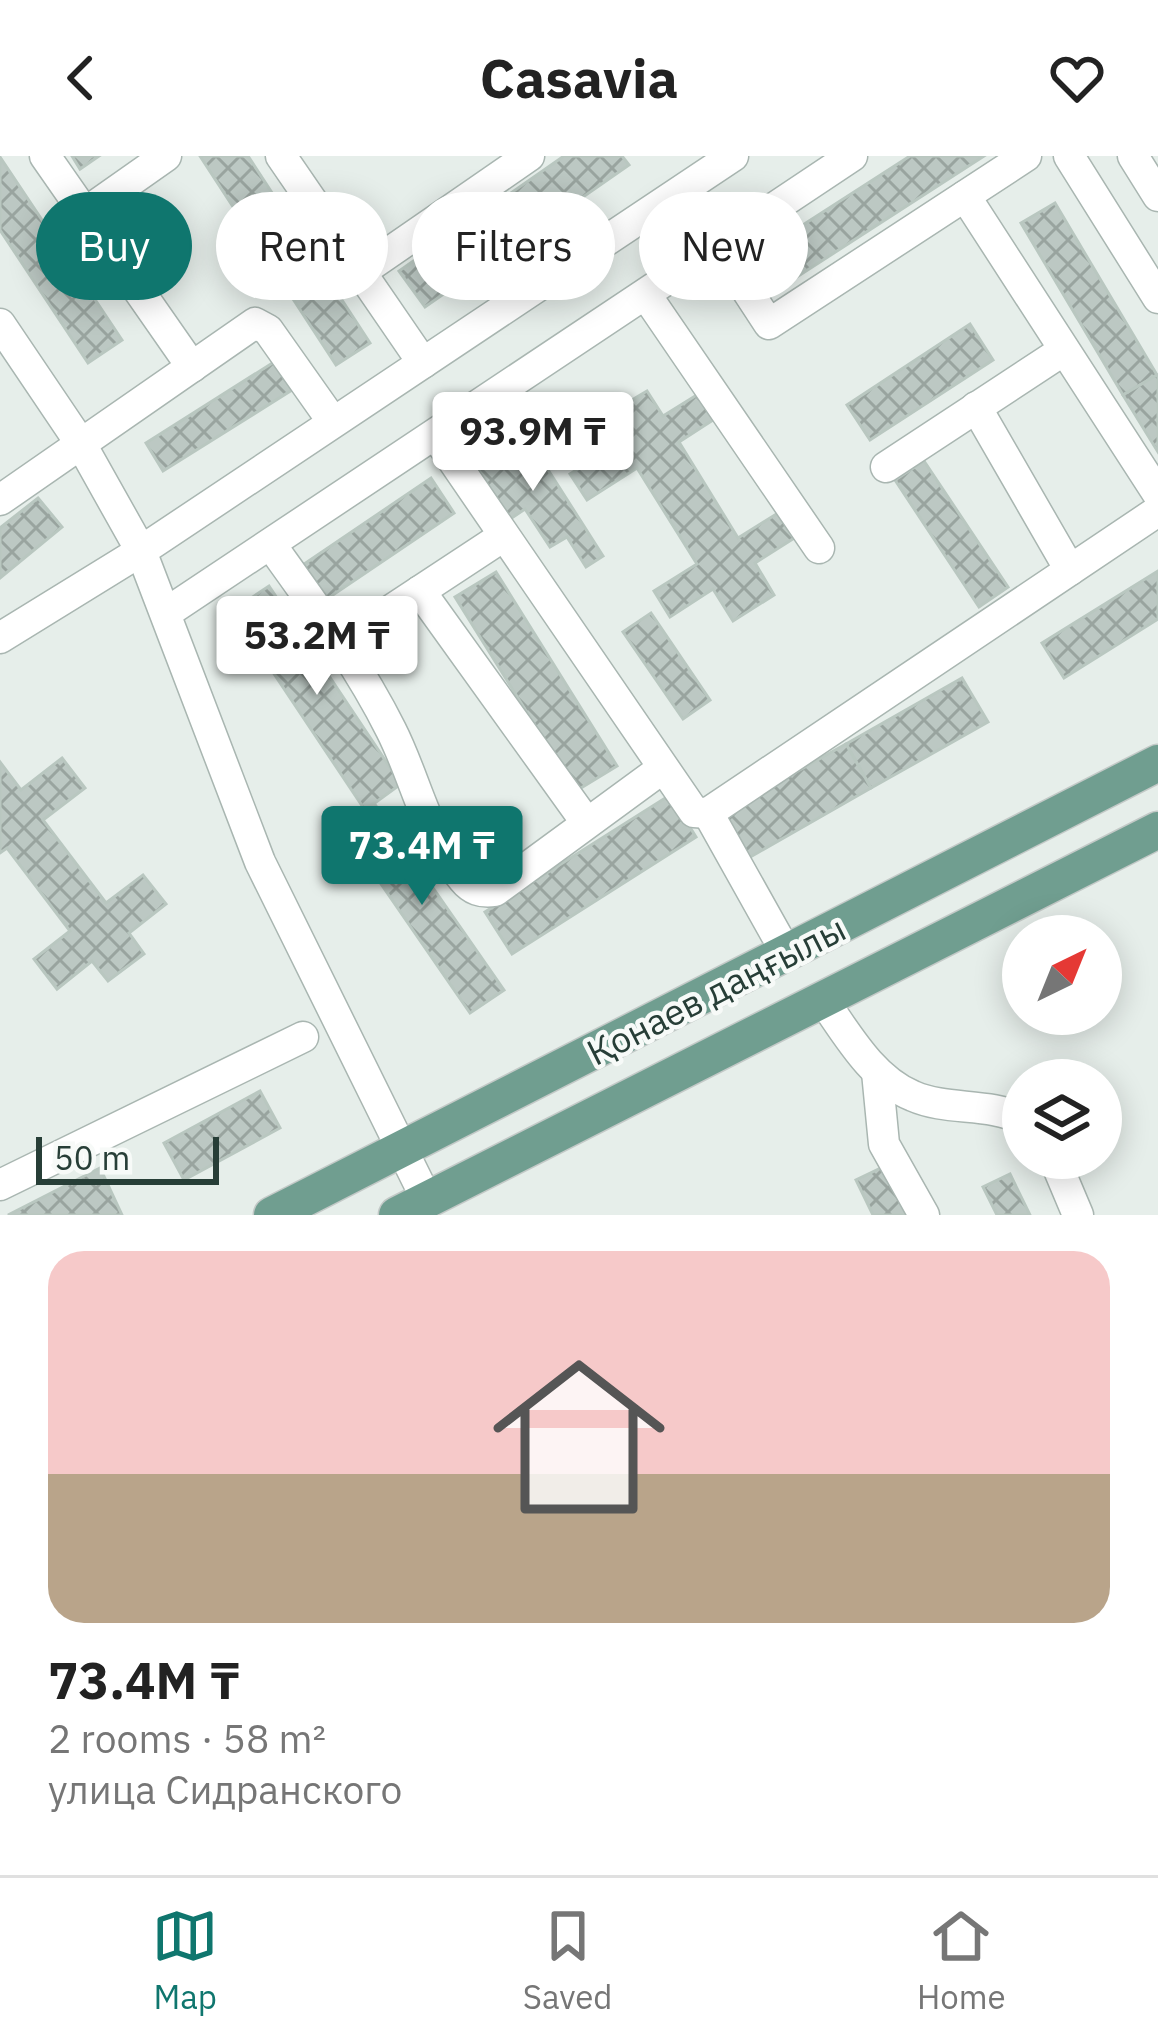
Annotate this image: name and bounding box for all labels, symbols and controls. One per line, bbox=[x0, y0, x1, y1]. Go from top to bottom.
text: Casavia bbox=[480, 43, 678, 113]
icon: back bbox=[48, 45, 114, 111]
icon: heart bbox=[1044, 45, 1110, 111]
chip: Buy bbox=[36, 192, 192, 300]
chip: Rent bbox=[216, 192, 388, 300]
chip: Filters bbox=[412, 192, 615, 300]
chip: New bbox=[639, 192, 808, 300]
pin: 93.9M ₸ bbox=[422, 392, 644, 494]
text: 93.9M ₸ bbox=[460, 405, 607, 456]
pin: 53.2M ₸ bbox=[206, 596, 428, 698]
text: 53.2M ₸ bbox=[244, 609, 391, 660]
pin: 73.4M ₸ bbox=[311, 806, 533, 908]
text: 73.4M ₸ bbox=[349, 819, 496, 870]
street label: Қонаев даңғылы bbox=[579, 905, 853, 1075]
north arrow bbox=[1002, 915, 1122, 1035]
map controls bbox=[1002, 915, 1122, 1179]
button: layers bbox=[1002, 1059, 1122, 1179]
scale bar bbox=[36, 1131, 219, 1184]
text: 50 m bbox=[54, 1136, 130, 1179]
icon: home bbox=[471, 1329, 687, 1545]
text: 73.4M ₸ bbox=[48, 1647, 240, 1713]
text: 2 rooms · 58 m² bbox=[48, 1713, 326, 1764]
text: улица Сидранского bbox=[48, 1764, 402, 1815]
tab: Map bbox=[152, 1903, 218, 2018]
tab: Saved bbox=[523, 1903, 612, 2018]
tab: Home bbox=[917, 1903, 1006, 2018]

